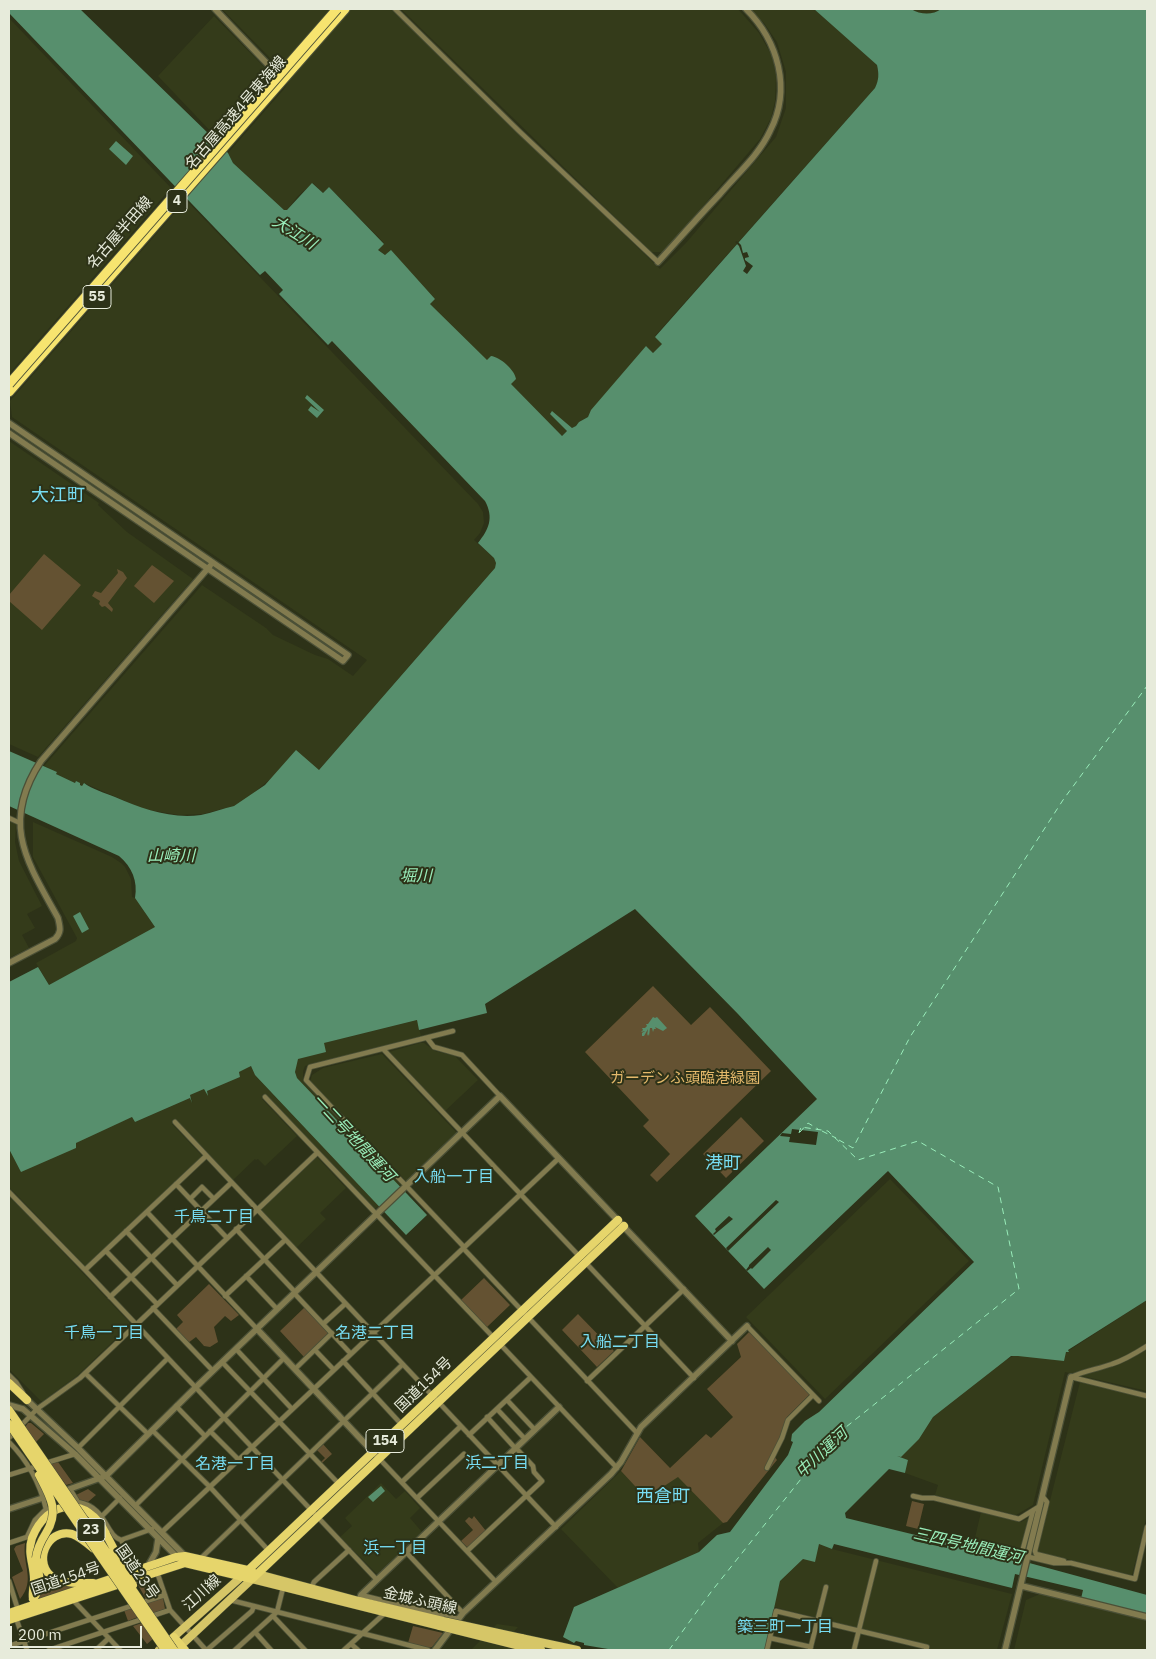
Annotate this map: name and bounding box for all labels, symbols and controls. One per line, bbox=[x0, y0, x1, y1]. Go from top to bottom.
street label: 名古屋高速4号東海線 bbox=[182, 53, 290, 173]
road number: 4 bbox=[167, 190, 187, 212]
street label: 名古屋半田線 bbox=[84, 193, 156, 273]
water label: 大江川 bbox=[269, 212, 319, 254]
road number: 55 bbox=[83, 286, 111, 308]
district label: 大江町 bbox=[31, 485, 85, 507]
water label: 山崎川 bbox=[147, 846, 195, 866]
water label: 堀川 bbox=[400, 866, 432, 886]
park label: ガーデンふ頭臨港緑園 bbox=[610, 1070, 760, 1088]
water label: 一二号地間運河 bbox=[308, 1090, 398, 1186]
district label: 港町 bbox=[705, 1153, 741, 1175]
district label: 入船一丁目 bbox=[414, 1167, 494, 1187]
district label: 千鳥二丁目 bbox=[174, 1207, 254, 1227]
district label: 千鳥一丁目 bbox=[64, 1323, 144, 1343]
district label: 名港二丁目 bbox=[335, 1323, 415, 1343]
district label: 入船二丁目 bbox=[580, 1332, 660, 1352]
street label: 国道154号 bbox=[392, 1354, 456, 1416]
water label: 中川運河 bbox=[792, 1424, 852, 1482]
road number: 154 bbox=[366, 1430, 404, 1452]
district label: 浜二丁目 bbox=[465, 1453, 529, 1473]
district label: 名港一丁目 bbox=[195, 1454, 275, 1474]
district label: 西倉町 bbox=[636, 1486, 690, 1508]
road number: 23 bbox=[77, 1518, 105, 1542]
water label: 三四号地間運河 bbox=[911, 1524, 1025, 1568]
district label: 浜一丁目 bbox=[363, 1538, 427, 1558]
street label: 国道23号 bbox=[112, 1541, 162, 1603]
street label: 国道154号 bbox=[29, 1559, 103, 1599]
street label: 江川線 bbox=[179, 1571, 225, 1615]
street label: 金城ふ頭線 bbox=[381, 1584, 459, 1618]
scale bar bbox=[12, 1616, 145, 1648]
district label: 築三町一丁目 bbox=[737, 1617, 833, 1637]
text: 200 m bbox=[18, 1625, 62, 1644]

